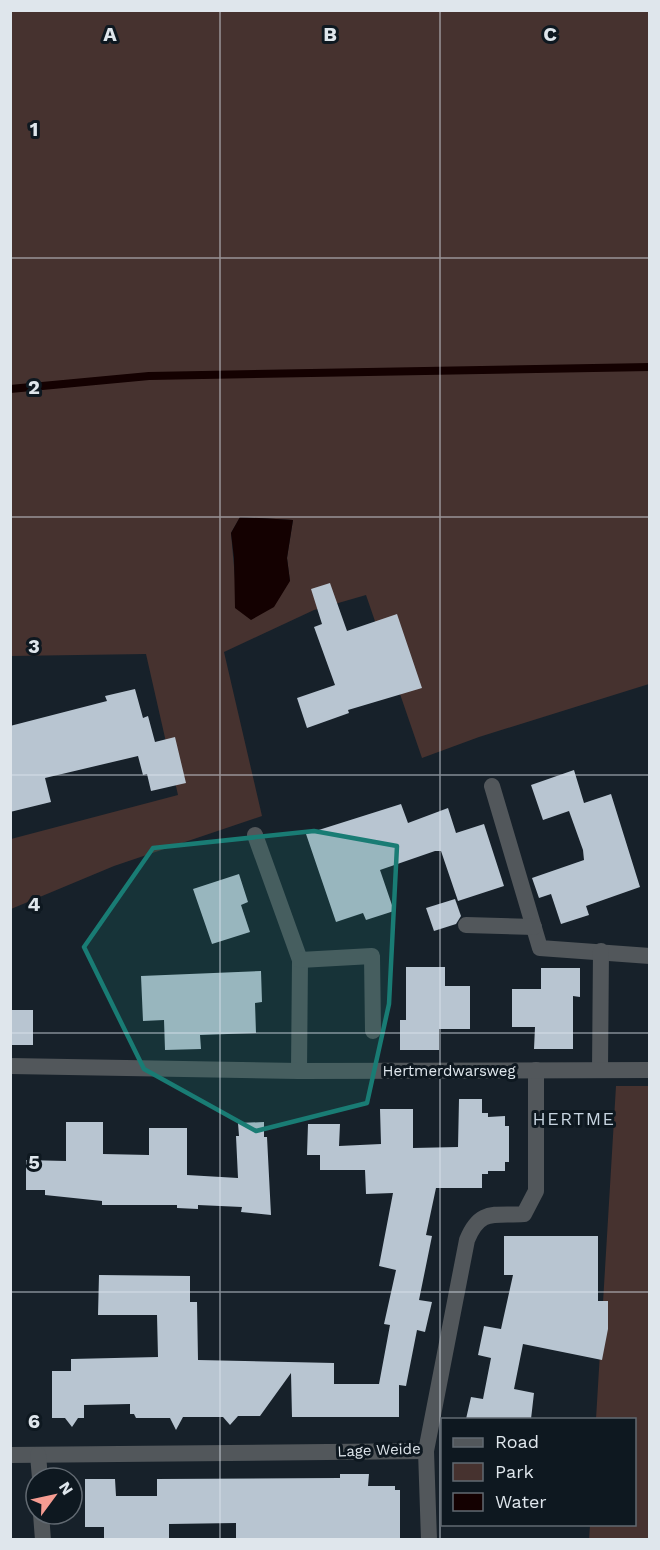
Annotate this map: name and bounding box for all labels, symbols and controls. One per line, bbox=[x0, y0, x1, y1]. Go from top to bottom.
text: A bbox=[103, 22, 117, 46]
text: B bbox=[323, 22, 337, 46]
text: C bbox=[543, 22, 557, 46]
text: 1 bbox=[30, 117, 38, 141]
text: 2 bbox=[28, 375, 40, 399]
text: 3 bbox=[28, 634, 40, 658]
text: 4 bbox=[28, 892, 41, 916]
street label: Hertmerdwarsweg bbox=[383, 1062, 515, 1080]
district label: HERTME bbox=[532, 1108, 616, 1129]
text: 5 bbox=[28, 1150, 40, 1174]
text: 6 bbox=[28, 1409, 40, 1433]
legend bbox=[441, 1418, 636, 1526]
text: Road bbox=[495, 1431, 539, 1452]
street label: Lage Weide bbox=[337, 1440, 421, 1460]
text: Park bbox=[495, 1461, 534, 1482]
north arrow bbox=[24, 1466, 84, 1526]
text: N bbox=[55, 1478, 77, 1498]
text: Water bbox=[495, 1491, 547, 1512]

